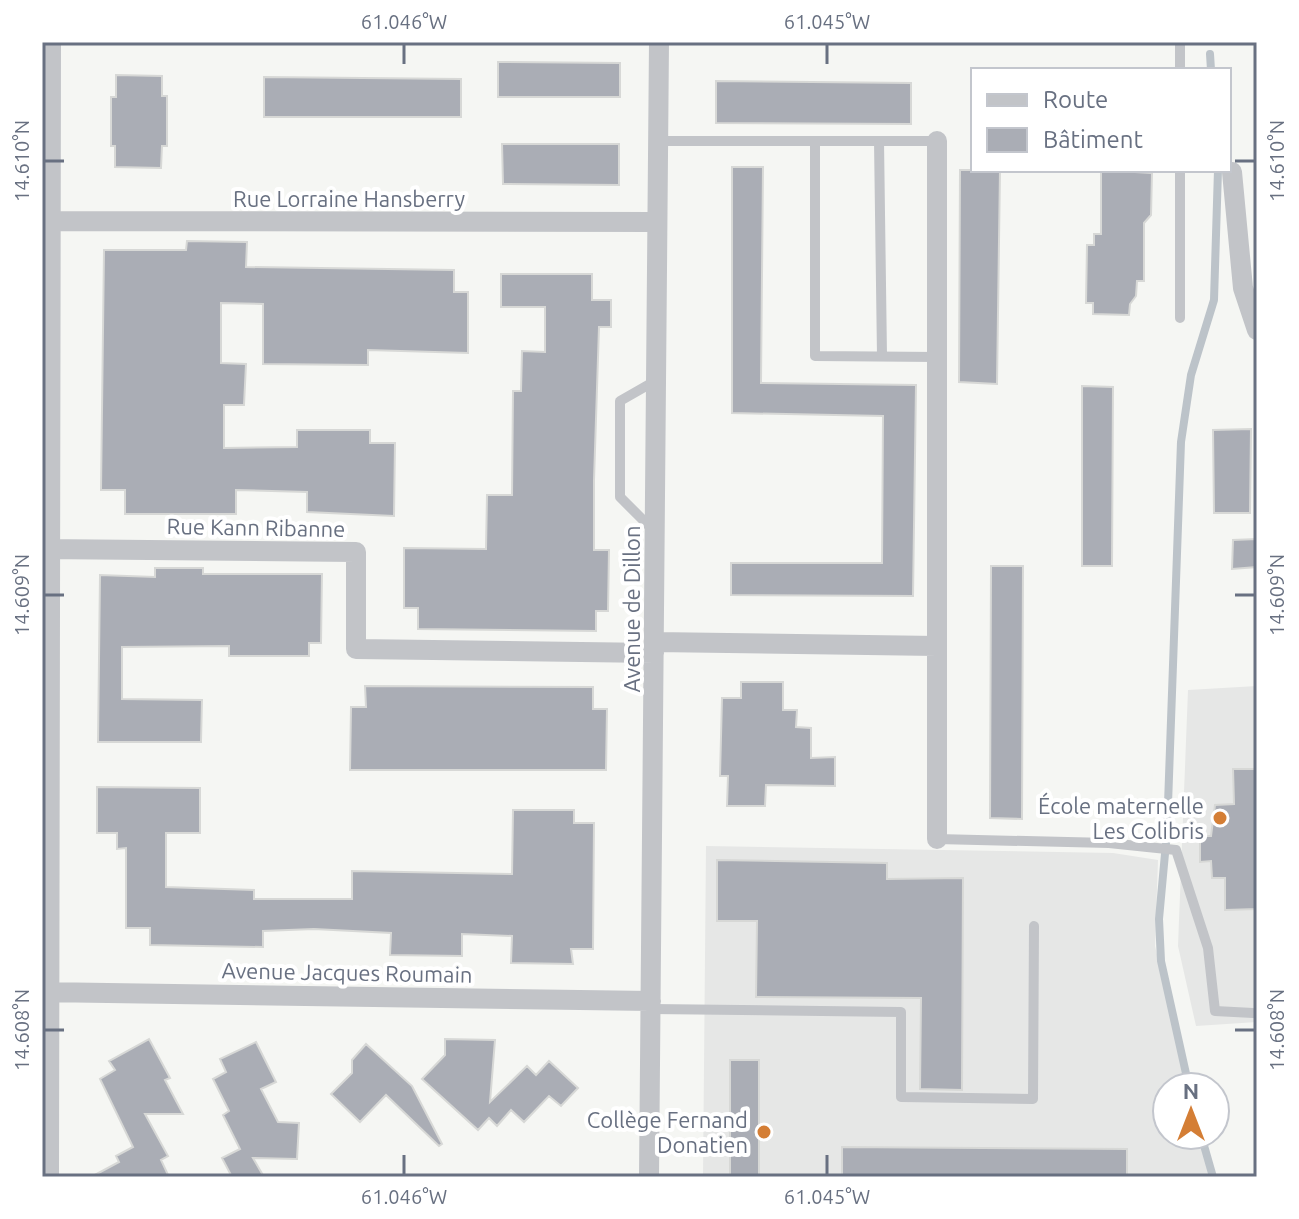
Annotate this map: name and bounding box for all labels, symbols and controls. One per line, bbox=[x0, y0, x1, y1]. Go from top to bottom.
text: 61.046°W bbox=[361, 10, 447, 33]
text: 61.045°W bbox=[784, 10, 870, 33]
legend bbox=[971, 68, 1231, 172]
text: Route bbox=[1043, 86, 1108, 113]
text: 14.610°N bbox=[10, 120, 33, 202]
text: 14.610°N bbox=[1265, 120, 1288, 202]
text: Bâtiment bbox=[1043, 126, 1144, 153]
street label: Rue Lorraine Hansberry bbox=[233, 186, 465, 211]
street label: Rue Kann Ribanne bbox=[166, 513, 346, 541]
street label: Avenue de Dillon bbox=[619, 525, 644, 693]
text: 14.609°N bbox=[10, 554, 33, 636]
text: 14.609°N bbox=[1265, 554, 1288, 636]
place label: École maternelle Les Colibris bbox=[1038, 792, 1204, 843]
marker: École maternelle Les Colibris bbox=[1211, 809, 1229, 827]
street label: Avenue Jacques Roumain bbox=[221, 957, 473, 987]
text: 14.608°N bbox=[10, 989, 33, 1071]
text: 14.608°N bbox=[1265, 989, 1288, 1071]
north arrow bbox=[1151, 1071, 1231, 1151]
text: N bbox=[1183, 1078, 1199, 1103]
place label: Collège Fernand Donatien bbox=[587, 1107, 748, 1157]
marker: Collège Fernand Donatien bbox=[755, 1123, 773, 1141]
text: 61.046°W bbox=[361, 1185, 447, 1208]
text: 61.045°W bbox=[784, 1185, 870, 1208]

